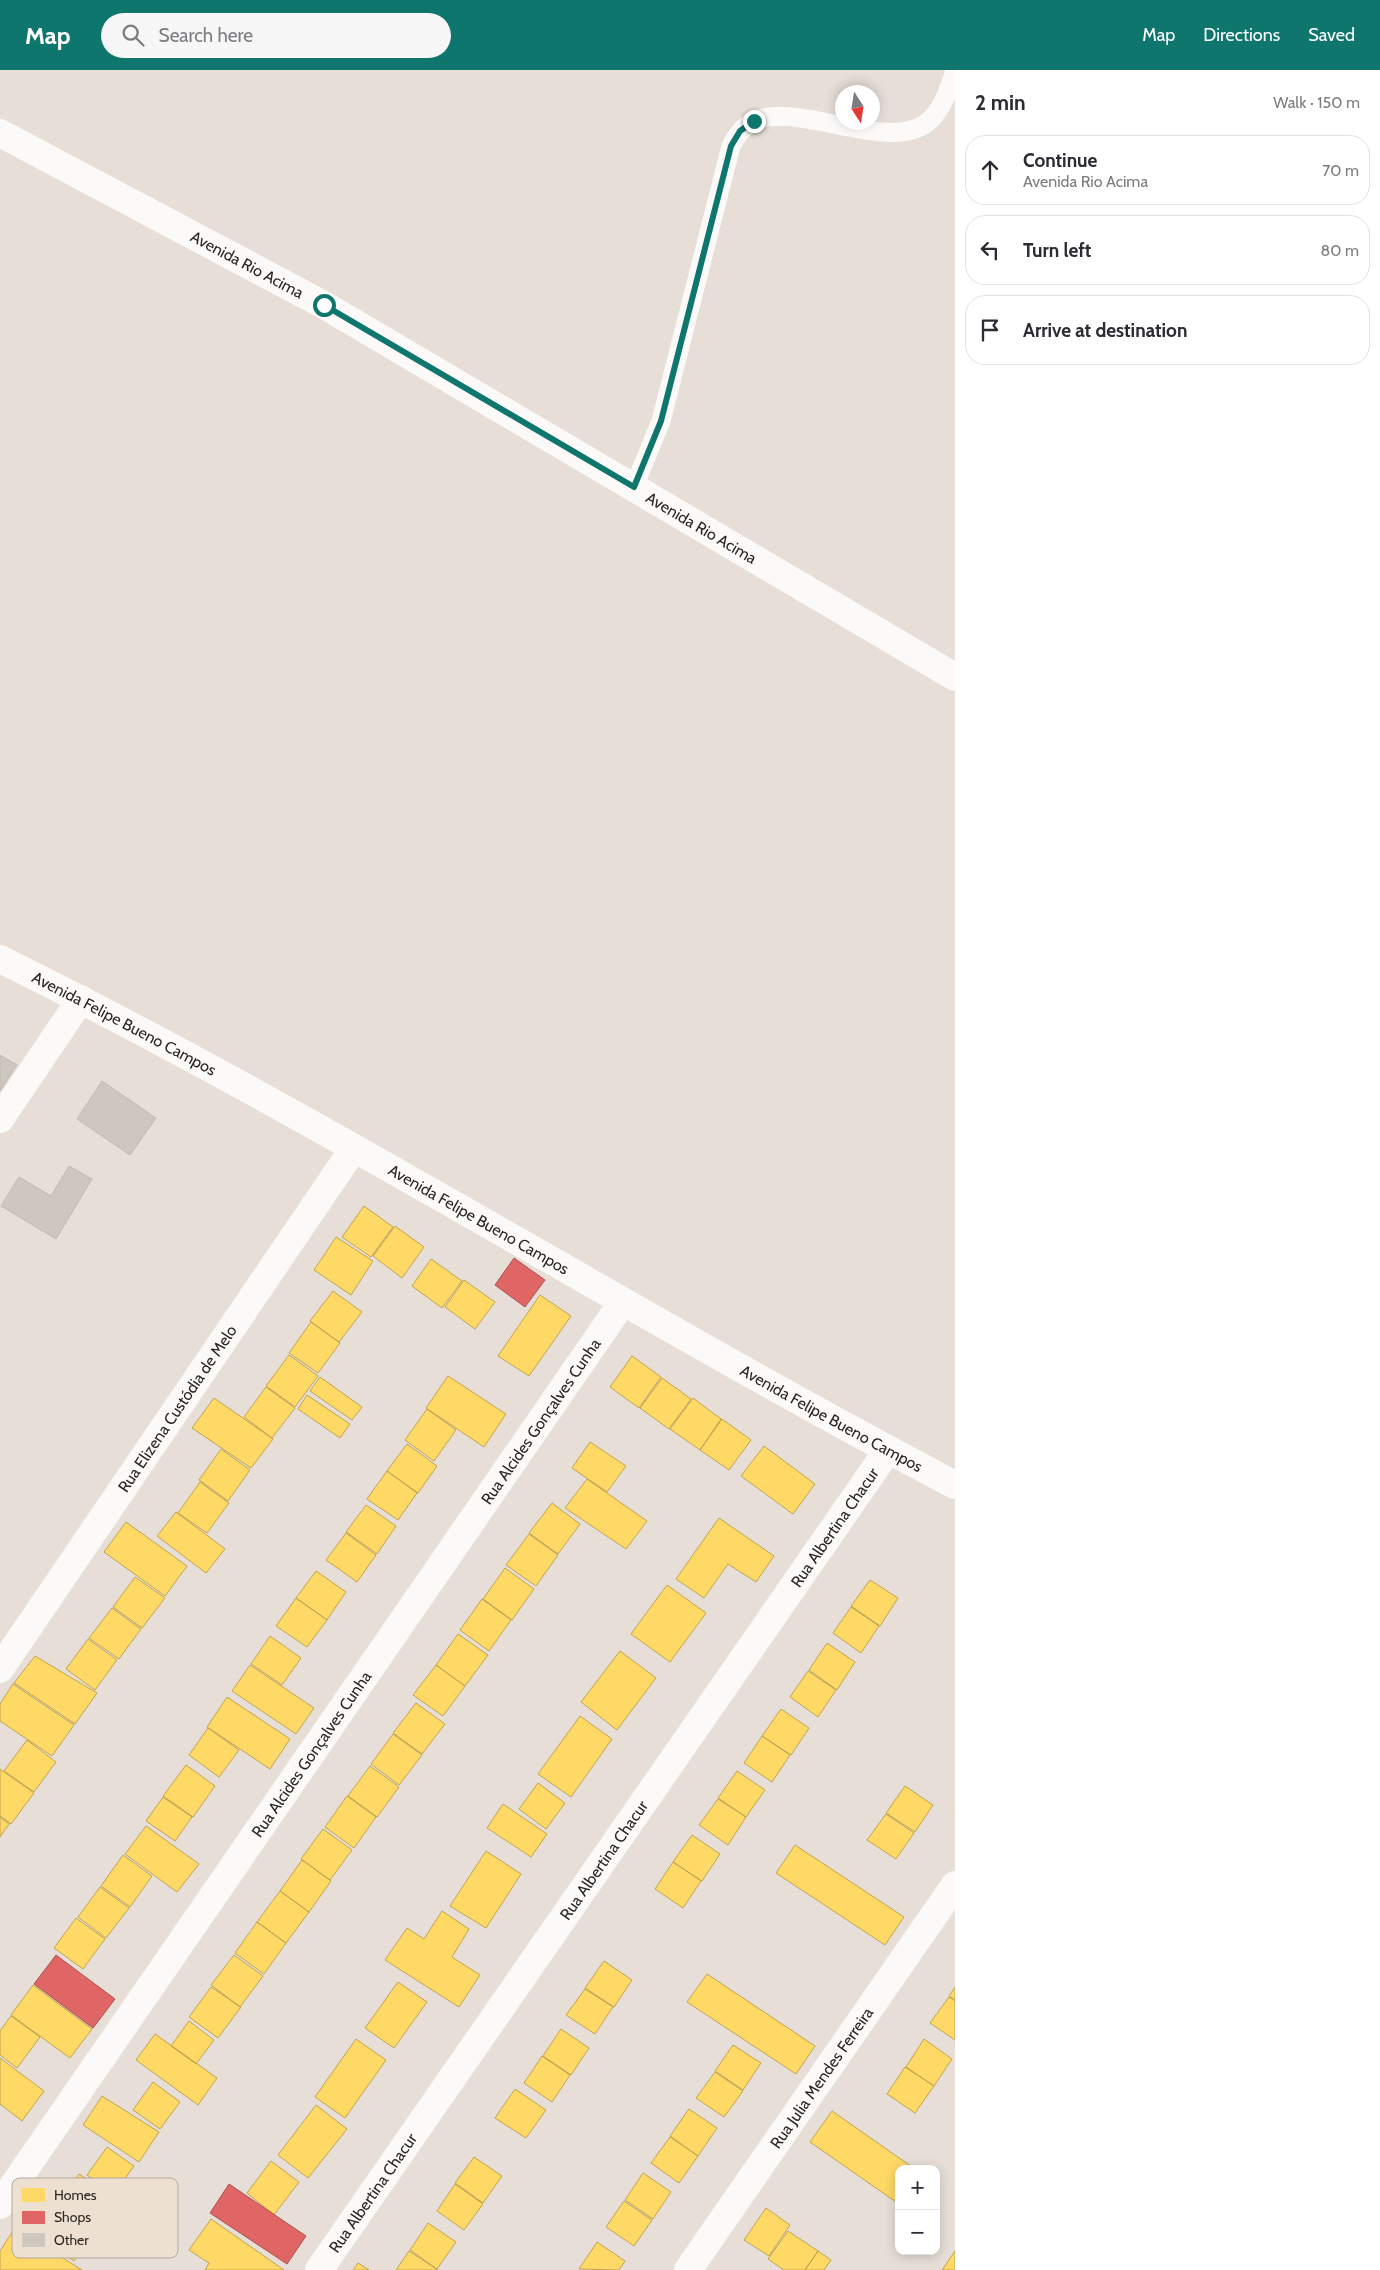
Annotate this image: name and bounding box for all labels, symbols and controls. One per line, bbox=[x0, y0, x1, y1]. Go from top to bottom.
search box bbox=[101, 13, 451, 58]
text: Map bbox=[25, 21, 71, 50]
icon: search bbox=[119, 21, 147, 49]
text: Search here bbox=[159, 24, 253, 47]
text: Map bbox=[1142, 24, 1175, 46]
text: Directions bbox=[1203, 24, 1280, 46]
text: Saved bbox=[1308, 24, 1355, 46]
north arrow bbox=[835, 85, 880, 130]
text: 2 min bbox=[975, 90, 1026, 115]
text: Walk · 150 m bbox=[1273, 93, 1360, 112]
route end bbox=[743, 110, 766, 133]
text: Continue bbox=[1023, 149, 1097, 172]
icon: ahead bbox=[976, 156, 1004, 184]
text: 70 m bbox=[1322, 161, 1359, 180]
text: Avenida Rio Acima bbox=[1023, 172, 1148, 191]
street label: Avenida Rio Acima bbox=[188, 227, 307, 302]
icon: left bbox=[976, 236, 1004, 264]
text: Turn left bbox=[1023, 239, 1091, 262]
text: 80 m bbox=[1321, 241, 1359, 260]
route start bbox=[313, 294, 336, 317]
icon: arrive bbox=[976, 316, 1004, 344]
text: Arrive at destination bbox=[1023, 319, 1187, 342]
street label: Avenida Rio Acima bbox=[643, 488, 761, 568]
street label: Avenida Felipe Bueno Campos bbox=[29, 967, 220, 1079]
street label: Avenida Felipe Bueno Campos bbox=[385, 1160, 573, 1278]
street label: Rua Elizena Custódia de Melo bbox=[114, 1321, 241, 1496]
street label: Rua Alcides Gonçalves Cunha bbox=[477, 1334, 604, 1508]
street label: Avenida Felipe Bueno Campos bbox=[737, 1360, 926, 1476]
street label: Rua Albertina Chacur bbox=[786, 1463, 883, 1591]
street label: Rua Alcides Gonçalves Cunha bbox=[247, 1667, 375, 1840]
street label: Rua Albertina Chacur bbox=[556, 1796, 652, 1923]
street label: Rua Julia Mendes Ferreira bbox=[766, 2003, 877, 2152]
street label: Rua Albertina Chacur bbox=[325, 2129, 421, 2256]
map controls bbox=[895, 2165, 940, 2255]
button: + bbox=[895, 2165, 940, 2210]
legend bbox=[12, 2178, 178, 2258]
text: Homes bbox=[54, 2186, 97, 2204]
text: Shops bbox=[54, 2208, 91, 2226]
button: − bbox=[895, 2210, 940, 2255]
text: Other bbox=[54, 2231, 89, 2249]

